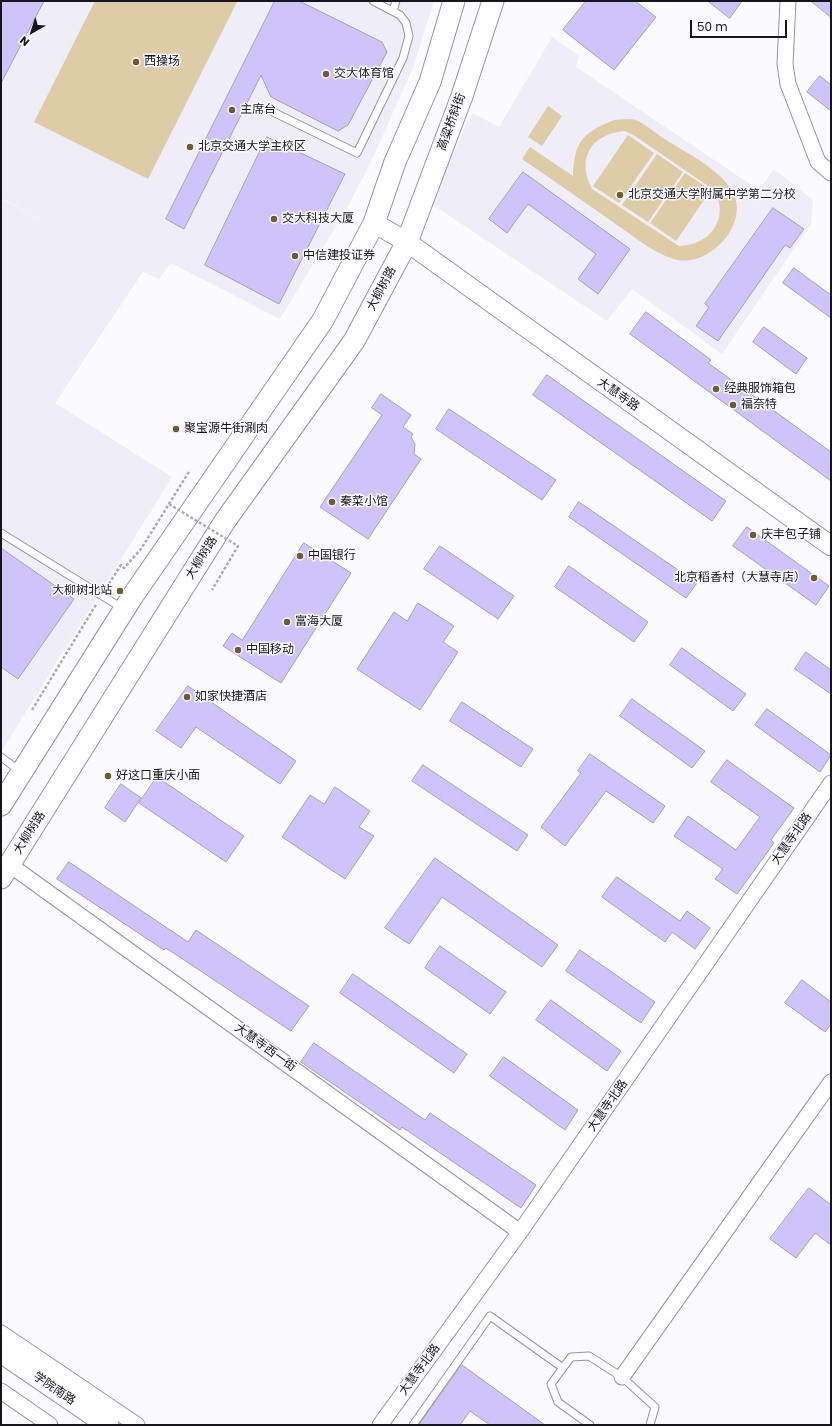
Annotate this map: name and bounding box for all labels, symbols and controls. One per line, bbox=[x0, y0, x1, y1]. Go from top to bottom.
north arrow bbox=[12, 12, 52, 52]
scale bar bbox=[692, 12, 789, 38]
text: 50 m bbox=[697, 18, 728, 35]
text: N bbox=[16, 33, 33, 50]
place label: 西操场 bbox=[144, 55, 180, 69]
marker: 西操场 bbox=[131, 57, 141, 67]
place label: 交大体育馆 bbox=[334, 67, 394, 81]
marker: 交大体育馆 bbox=[321, 69, 331, 79]
street label: 高粱桥斜街 bbox=[435, 91, 469, 153]
place label: 主席台 bbox=[240, 103, 276, 117]
marker: 主席台 bbox=[227, 105, 237, 115]
place label: 北京交通大学主校区 bbox=[198, 140, 306, 154]
marker: 北京交通大学主校区 bbox=[185, 142, 195, 152]
place label: 北京交通大学附属中学第二分校 bbox=[628, 188, 796, 202]
marker: 北京交通大学附属中学第二分校 bbox=[615, 190, 625, 200]
place label: 交大科技大厦 bbox=[282, 212, 354, 226]
marker: 交大科技大厦 bbox=[269, 214, 279, 224]
place label: 中信建投证券 bbox=[303, 249, 375, 263]
marker: 中信建投证券 bbox=[290, 251, 300, 261]
street label: 大柳树路 bbox=[364, 264, 400, 314]
street label: 大慧寺路 bbox=[594, 375, 642, 415]
place label: 经典服饰箱包 bbox=[724, 382, 796, 396]
marker: 经典服饰箱包 bbox=[711, 384, 721, 394]
place label: 福奈特 bbox=[741, 398, 777, 412]
marker: 福奈特 bbox=[728, 400, 738, 410]
place label: 聚宝源牛街涮肉 bbox=[184, 422, 268, 436]
marker: 聚宝源牛街涮肉 bbox=[171, 424, 181, 434]
place label: 秦菜小馆 bbox=[340, 495, 388, 509]
marker: 秦菜小馆 bbox=[327, 497, 337, 507]
place label: 庆丰包子铺 bbox=[761, 528, 821, 542]
marker: 庆丰包子铺 bbox=[748, 530, 758, 540]
street label: 大柳树路 bbox=[183, 534, 221, 582]
place label: 中国银行 bbox=[308, 549, 356, 563]
marker: 中国银行 bbox=[295, 551, 305, 561]
place label: 北京稻香村（大慧寺店） bbox=[674, 571, 806, 585]
marker: 北京稻香村（大慧寺店） bbox=[809, 573, 819, 583]
place label: 大柳树北站 bbox=[52, 584, 112, 598]
marker: 大柳树北站 bbox=[115, 586, 125, 596]
place label: 富海大厦 bbox=[295, 615, 343, 629]
marker: 富海大厦 bbox=[282, 617, 292, 627]
place label: 中国移动 bbox=[246, 643, 294, 657]
marker: 中国移动 bbox=[233, 645, 243, 655]
place label: 如家快捷酒店 bbox=[195, 690, 267, 704]
marker: 如家快捷酒店 bbox=[182, 692, 192, 702]
place label: 好这口重庆小面 bbox=[116, 769, 200, 783]
marker: 好这口重庆小面 bbox=[103, 771, 113, 781]
street label: 大柳树路 bbox=[11, 809, 49, 857]
street label: 大慧寺北路 bbox=[769, 810, 815, 868]
street label: 大慧寺西一街 bbox=[232, 1021, 298, 1075]
street label: 大慧寺北路 bbox=[585, 1077, 631, 1135]
street label: 大慧寺北路 bbox=[397, 1341, 443, 1399]
street label: 学院南路 bbox=[30, 1370, 78, 1408]

